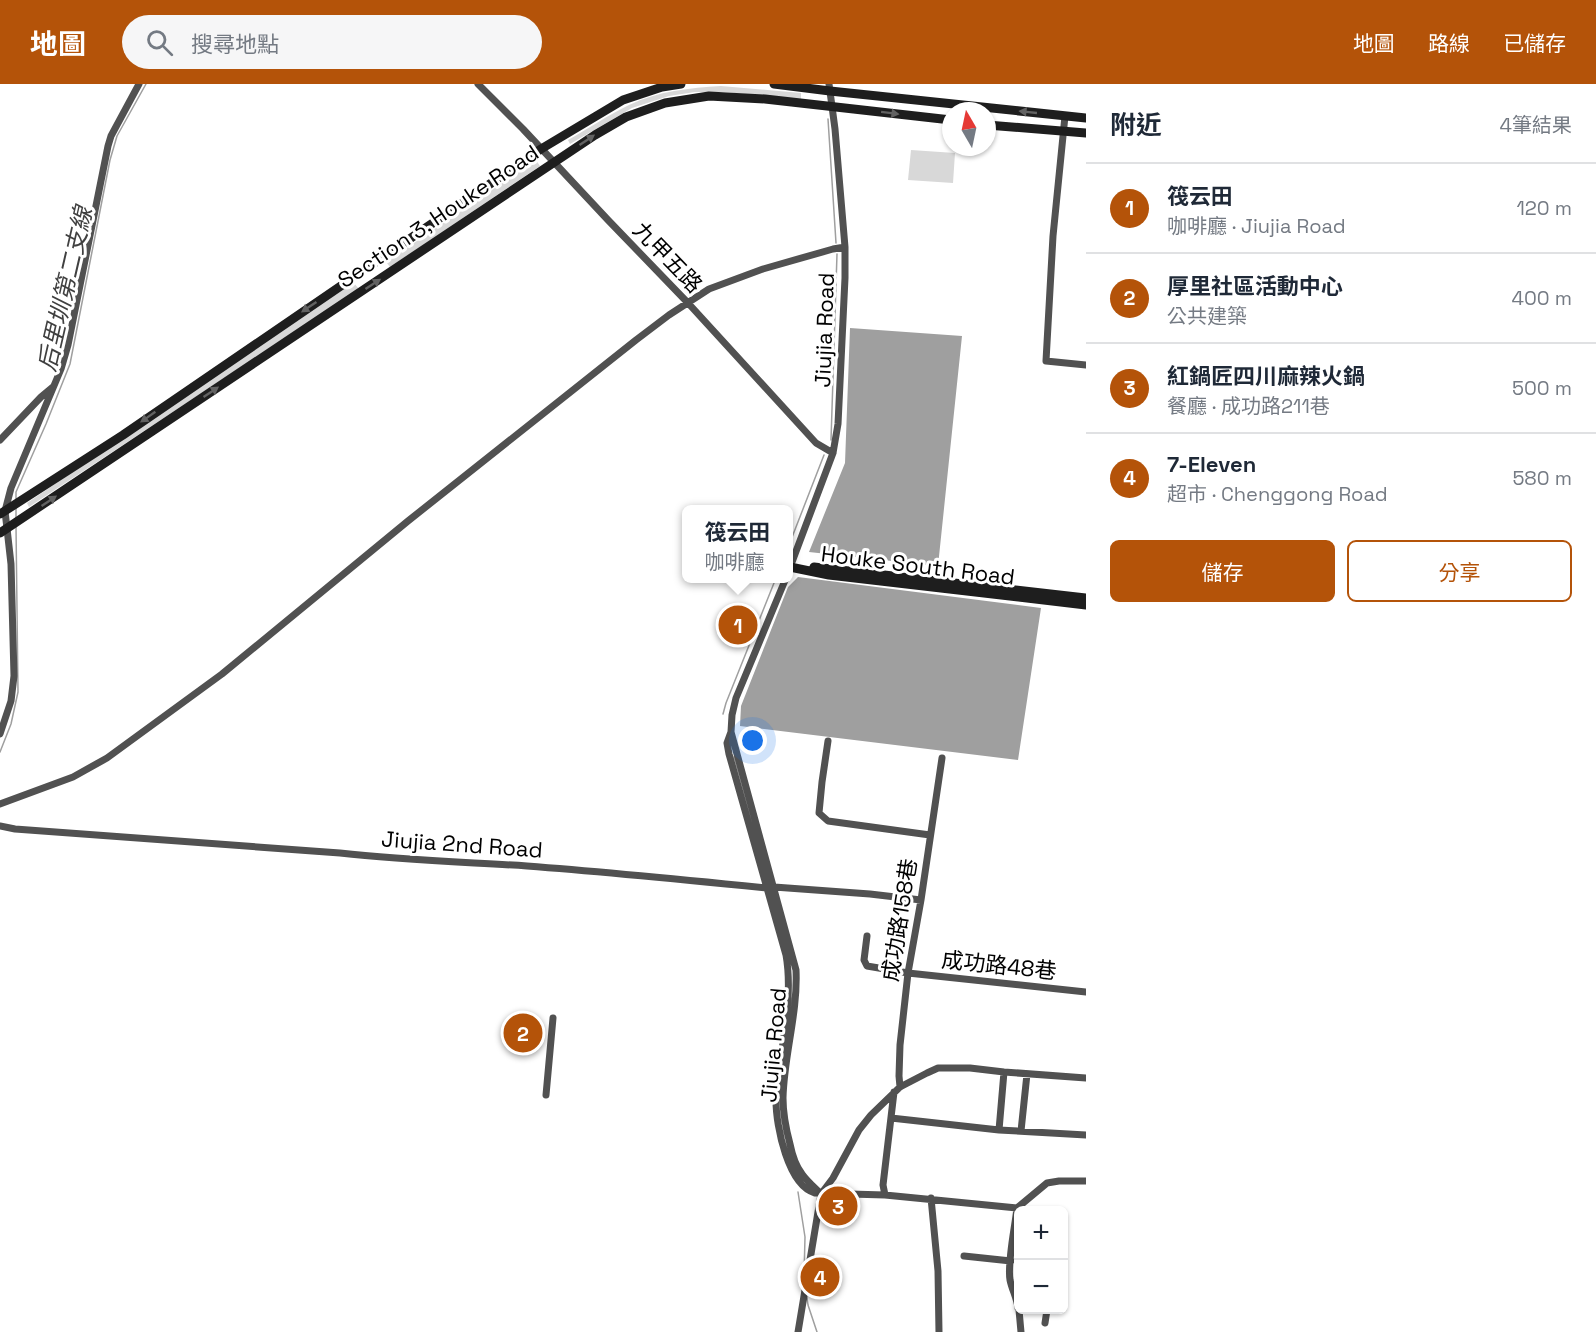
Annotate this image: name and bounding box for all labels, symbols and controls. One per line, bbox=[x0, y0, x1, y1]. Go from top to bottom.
search box bbox=[122, 15, 542, 69]
text: 地圖 bbox=[30, 26, 86, 62]
icon: search bbox=[143, 26, 176, 59]
text: 搜尋地點 bbox=[191, 30, 279, 58]
text: 地圖 bbox=[1353, 30, 1395, 57]
text: 路線 bbox=[1428, 30, 1470, 57]
text: 已儲存 bbox=[1503, 30, 1566, 57]
north arrow bbox=[942, 102, 996, 156]
one-way arrow bbox=[1018, 107, 1037, 116]
one-way arrow bbox=[881, 108, 900, 118]
text: 附近 bbox=[1110, 108, 1162, 142]
text: 4筆結果 bbox=[1500, 112, 1572, 138]
one-way arrow bbox=[579, 135, 595, 146]
street label: Section 3, Houke Road bbox=[332, 138, 544, 294]
text: 筏云田 bbox=[1167, 182, 1233, 210]
text: 1 bbox=[1125, 195, 1134, 221]
text: 120 m bbox=[1516, 195, 1572, 221]
water label: 后里圳第二支線 bbox=[31, 201, 100, 374]
text: 咖啡廳 · Jiujia Road bbox=[1167, 213, 1346, 239]
street label: 九甲五路 bbox=[627, 216, 709, 298]
street label: Jiujia Road bbox=[808, 272, 840, 388]
text: 厚里社區活動中心 bbox=[1167, 272, 1343, 300]
one-way arrow bbox=[365, 279, 381, 290]
text: 2 bbox=[1124, 285, 1135, 311]
text: 400 m bbox=[1512, 285, 1572, 311]
one-way arrow bbox=[301, 301, 317, 312]
text: 公共建築 bbox=[1167, 303, 1247, 329]
text: 紅鍋匠四川麻辣火鍋 bbox=[1167, 362, 1365, 390]
text: 3 bbox=[1123, 375, 1136, 401]
text: 500 m bbox=[1512, 375, 1572, 401]
one-way arrow bbox=[202, 386, 218, 398]
text: 餐廳 · 成功路211巷 bbox=[1167, 393, 1330, 419]
one-way arrow bbox=[141, 411, 157, 423]
text: 7-Eleven bbox=[1167, 450, 1256, 478]
text: 4 bbox=[1123, 465, 1136, 491]
text: 580 m bbox=[1512, 465, 1572, 491]
text: 超市 · Chenggong Road bbox=[1167, 481, 1388, 507]
one-way arrow bbox=[40, 495, 56, 507]
popup bbox=[682, 505, 793, 583]
text: 筏云田 bbox=[704, 518, 771, 546]
street label: Houke South Road bbox=[819, 539, 1017, 591]
button: 儲存 bbox=[1110, 540, 1335, 602]
button: 分享 bbox=[1347, 540, 1572, 602]
text: 咖啡廳 bbox=[704, 549, 764, 575]
pin: 1 bbox=[718, 602, 758, 648]
your location bbox=[738, 726, 767, 755]
street label: Jiujia 2nd Road bbox=[380, 824, 544, 864]
street label: 成功路158巷 bbox=[875, 857, 923, 983]
street label: 成功路48巷 bbox=[940, 945, 1058, 985]
street label: Jiujia Road bbox=[754, 986, 792, 1104]
pin: 2 bbox=[504, 1010, 542, 1056]
pin: 3 bbox=[818, 1184, 858, 1228]
map controls bbox=[1014, 1206, 1068, 1314]
button: + bbox=[1014, 1206, 1068, 1260]
pin: 4 bbox=[800, 1254, 840, 1300]
button: − bbox=[1014, 1260, 1068, 1314]

